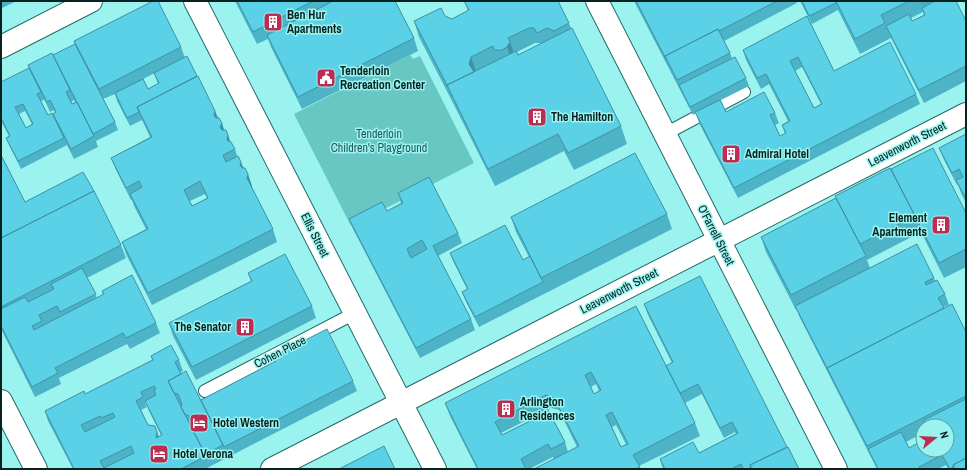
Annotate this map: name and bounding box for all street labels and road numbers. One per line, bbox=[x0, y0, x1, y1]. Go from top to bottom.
street label: Leavenworth Street bbox=[865, 117, 949, 171]
street label: O'Farrell Street bbox=[694, 202, 738, 268]
street label: Ellis Street bbox=[297, 210, 333, 260]
street label: Leavenworth Street bbox=[577, 264, 661, 318]
street label: Cohen Place bbox=[251, 332, 309, 372]

